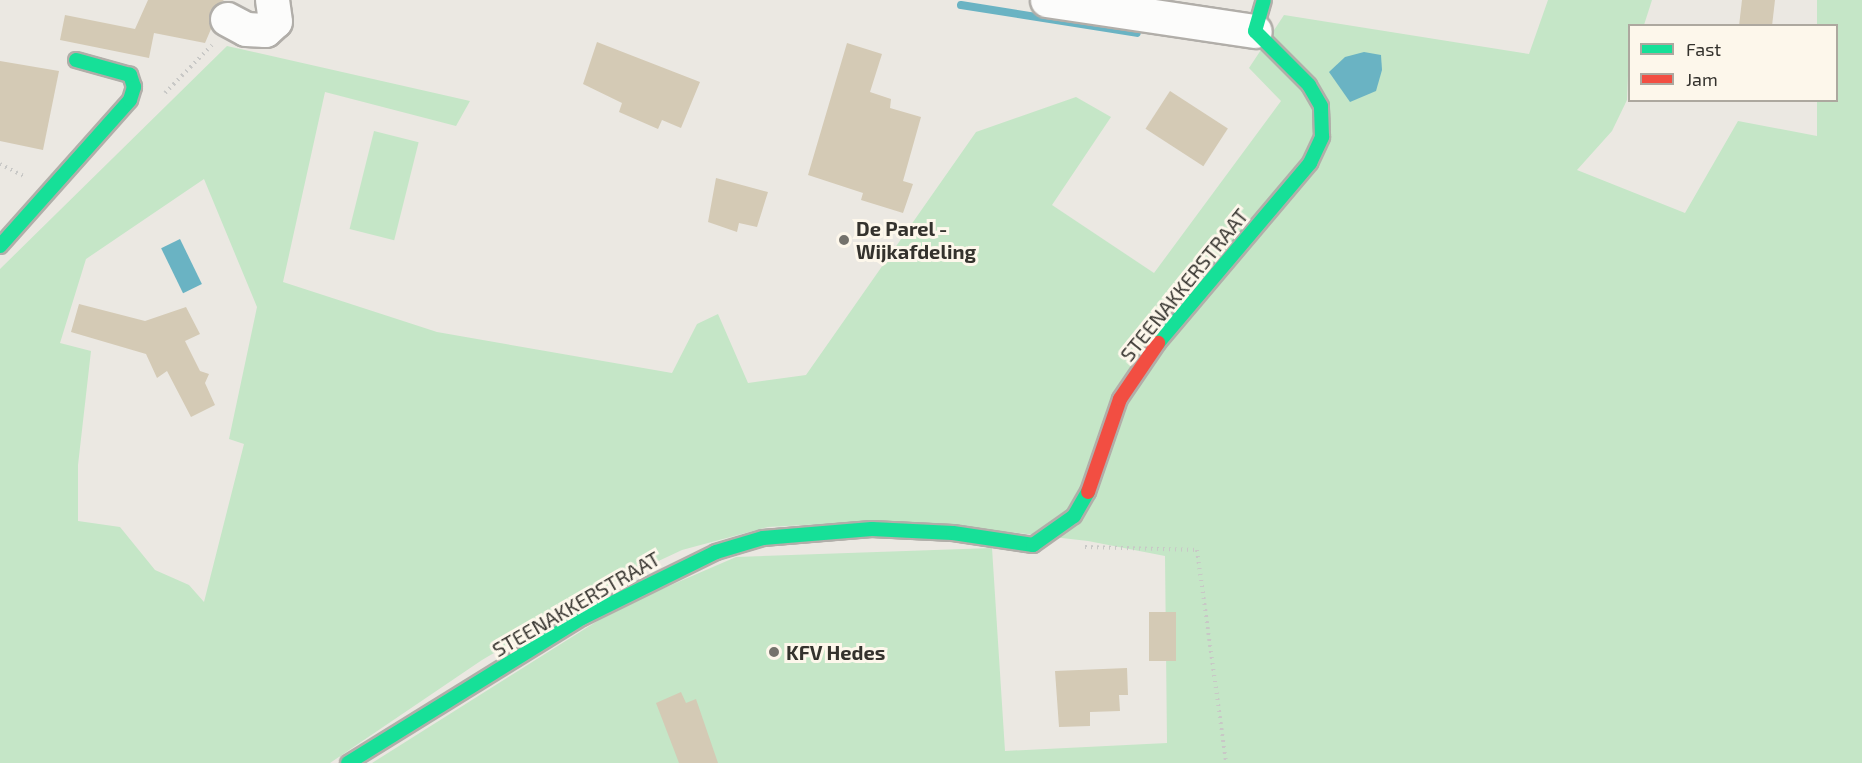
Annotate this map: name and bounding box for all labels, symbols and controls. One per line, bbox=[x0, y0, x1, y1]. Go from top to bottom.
legend bbox=[1628, 24, 1838, 102]
text: Fast bbox=[1686, 38, 1721, 60]
text: Jam bbox=[1686, 68, 1718, 90]
street label: STEENAKKERSTRAAT bbox=[1115, 204, 1253, 366]
place label: De Parel - Wijkafdeling bbox=[856, 216, 976, 263]
marker: De Parel - Wijkafdeling bbox=[837, 233, 851, 247]
street label: STEENAKKERSTRAAT bbox=[488, 546, 664, 662]
place label: KFV Hedes bbox=[786, 640, 886, 664]
marker: KFV Hedes bbox=[767, 645, 781, 659]

